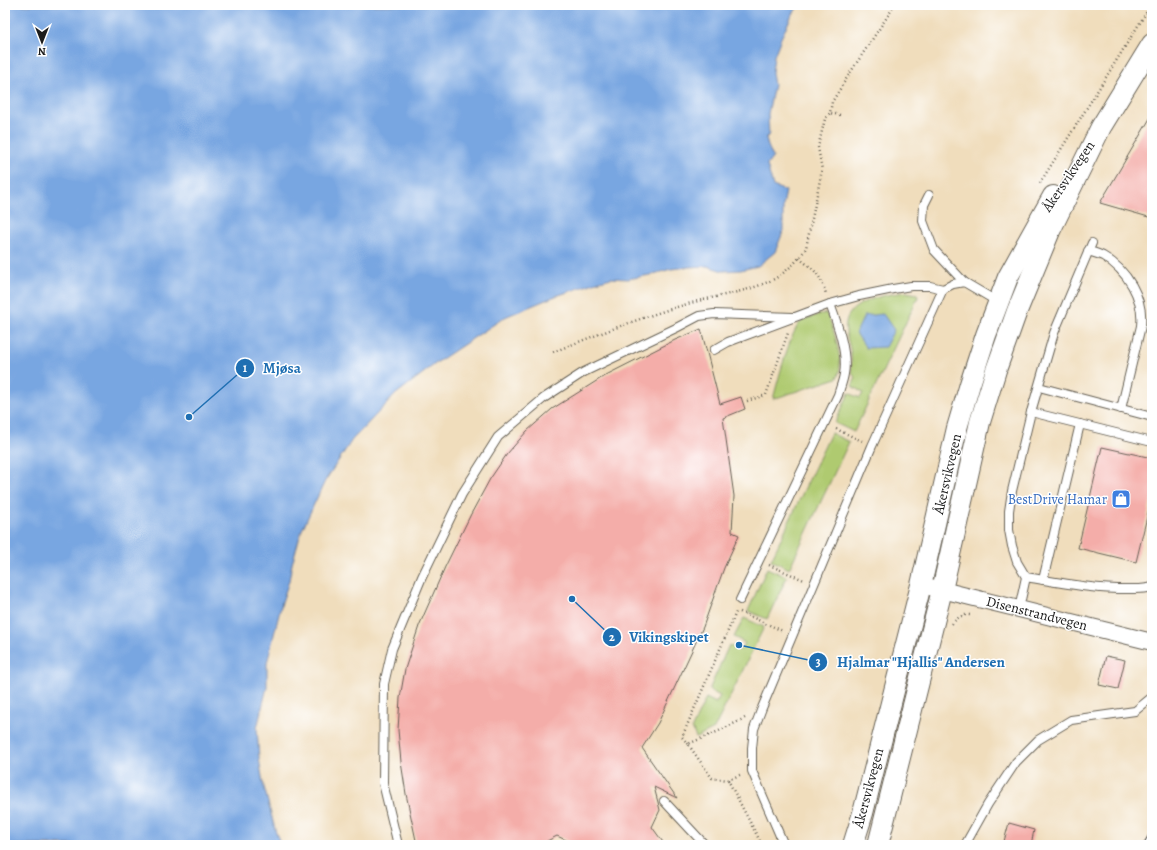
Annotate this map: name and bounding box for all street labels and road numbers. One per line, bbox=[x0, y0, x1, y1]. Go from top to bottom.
street label: Åkersvikvegen bbox=[1037, 137, 1099, 216]
street label: Åkersvikvegen bbox=[929, 432, 966, 517]
street label: Disenstrandvegen bbox=[984, 592, 1090, 635]
street label: Åkersvikvegen bbox=[848, 746, 888, 831]

